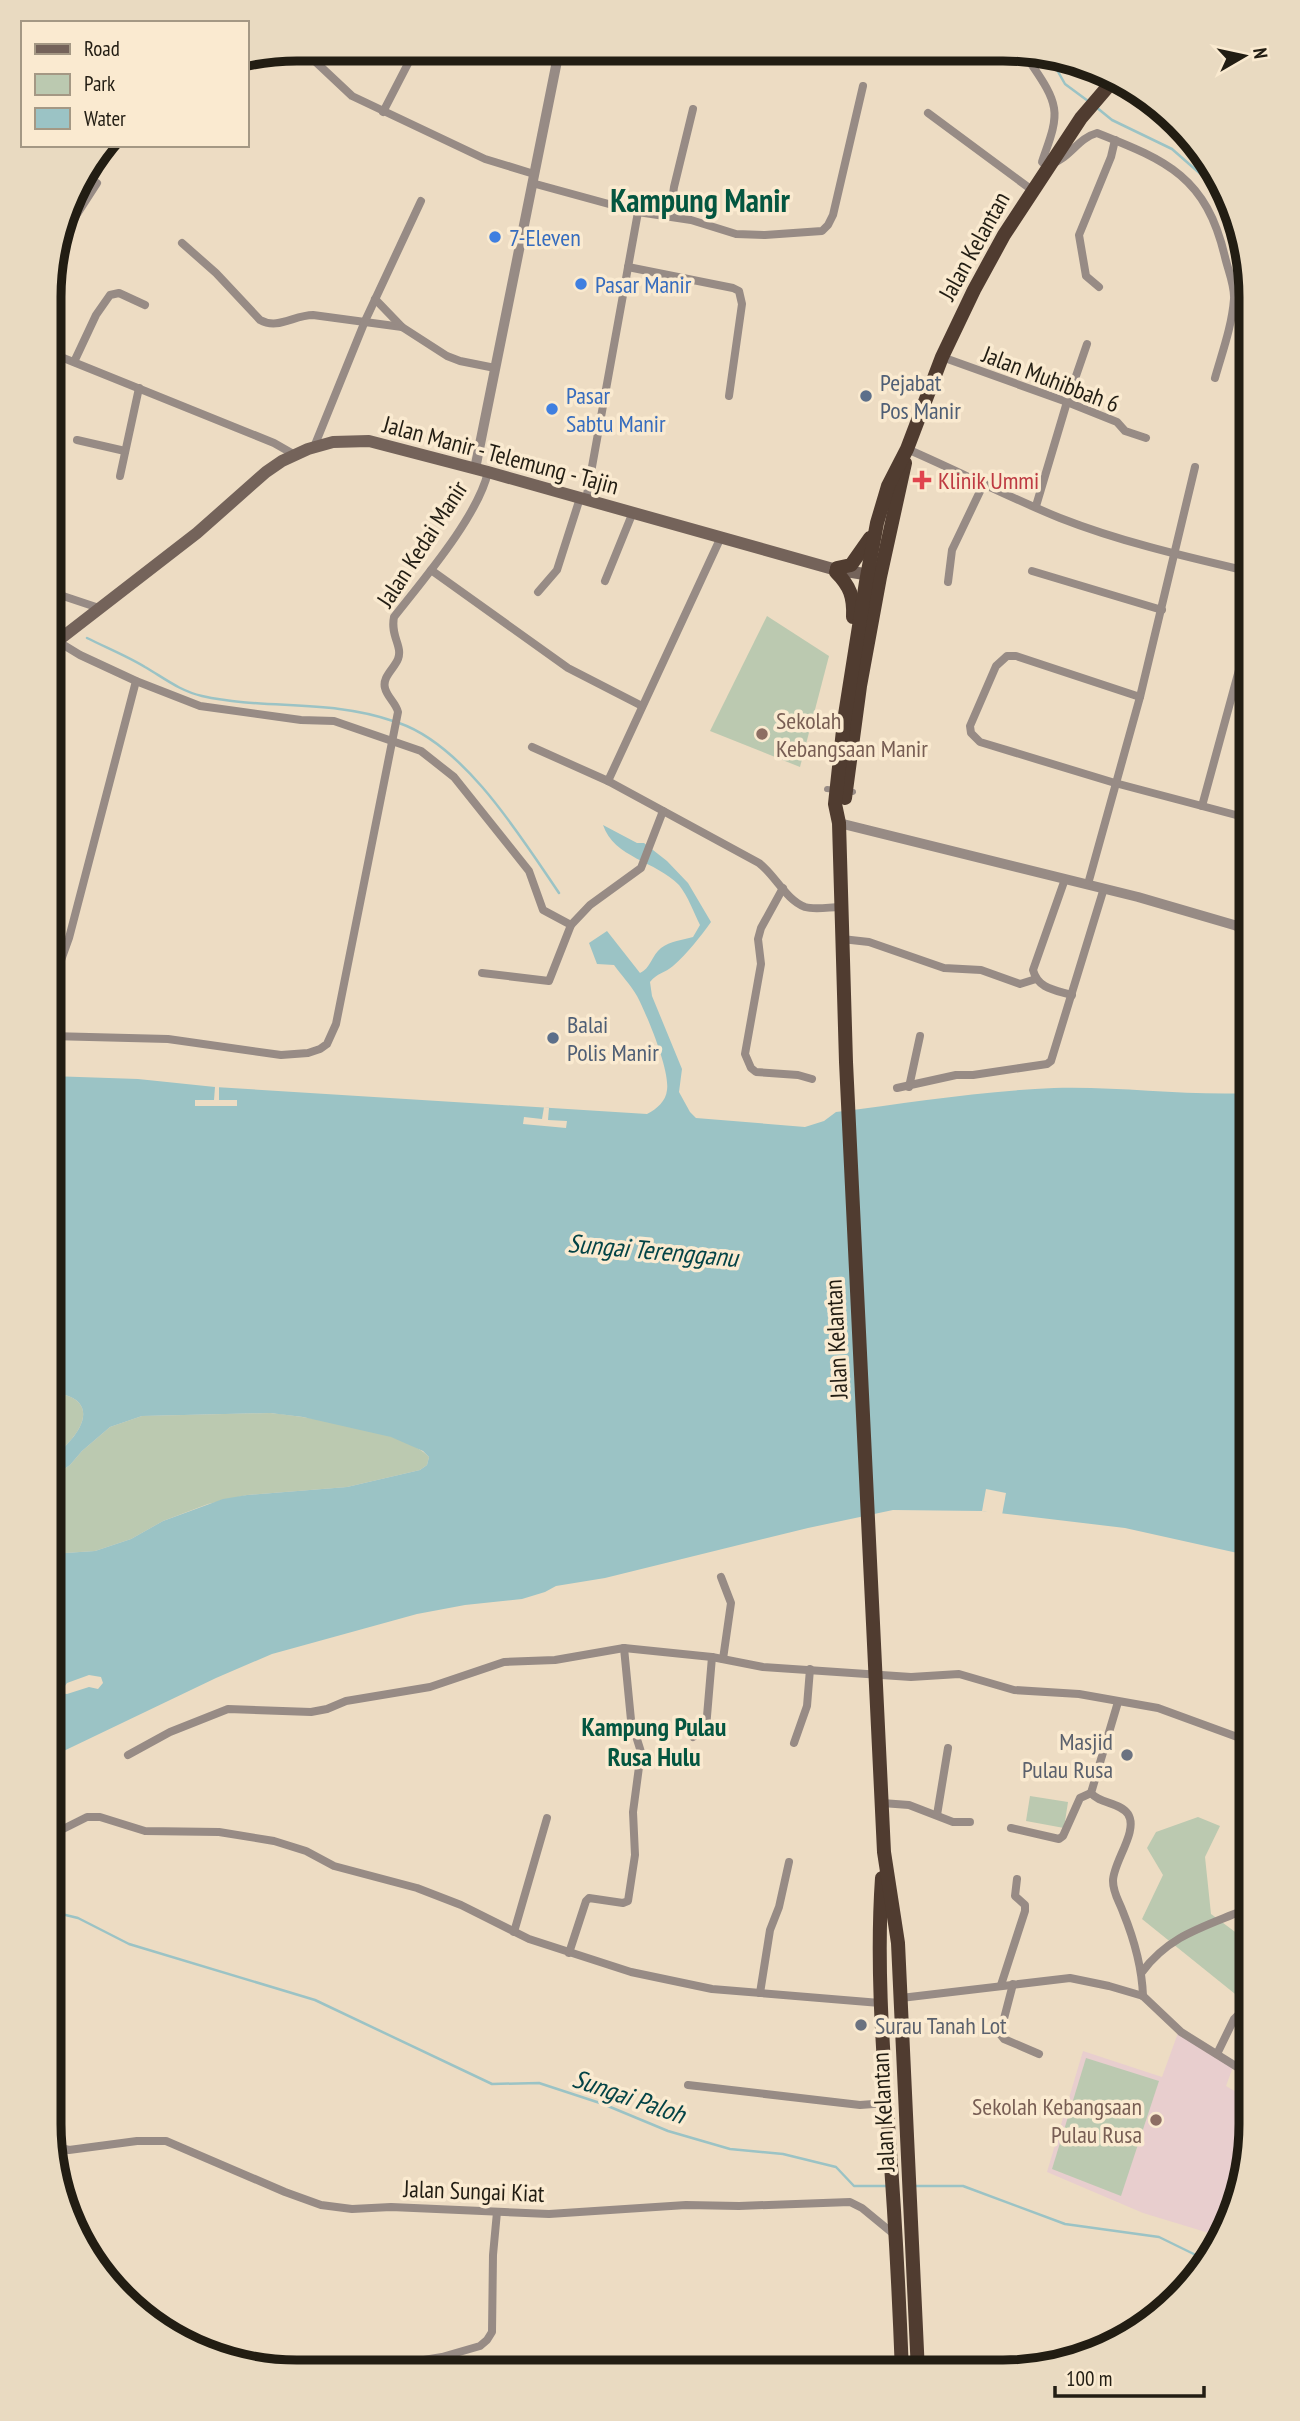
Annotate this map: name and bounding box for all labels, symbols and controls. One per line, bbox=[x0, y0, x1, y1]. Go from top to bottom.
legend bbox=[21, 21, 248, 147]
north arrow bbox=[1209, 21, 1279, 91]
text: Road bbox=[84, 35, 120, 62]
text: N bbox=[1248, 46, 1273, 60]
text: Park bbox=[84, 70, 115, 97]
text: Water bbox=[84, 105, 126, 132]
district label: Kampung Manir bbox=[610, 179, 790, 221]
street label: Jalan Kelantan bbox=[931, 186, 1017, 307]
place label: 7-Eleven bbox=[509, 222, 581, 253]
marker: 7-Eleven bbox=[487, 229, 503, 245]
place label: Pasar Manir bbox=[595, 269, 692, 300]
marker: Pasar Manir bbox=[573, 276, 589, 292]
street label: Jalan Muhibbah 6 bbox=[977, 338, 1124, 419]
place label: Pejabat Pos Manir bbox=[880, 367, 961, 426]
place label: Pasar Sabtu Manir bbox=[566, 380, 666, 439]
marker: Pejabat Pos Manir bbox=[858, 388, 874, 404]
marker: Pasar Sabtu Manir bbox=[544, 401, 560, 417]
street label: Jalan Manir - Telemung - Tajin bbox=[379, 408, 622, 501]
place label: Klinik Ummi bbox=[938, 465, 1039, 496]
marker: Klinik Ummi bbox=[912, 470, 932, 490]
street label: Jalan Kedai Manir bbox=[369, 475, 475, 614]
place label: Sekolah Kebangsaan Manir bbox=[776, 705, 928, 764]
marker: Sekolah Kebangsaan Manir bbox=[754, 726, 770, 742]
place label: Balai Polis Manir bbox=[567, 1009, 659, 1068]
marker: Balai Polis Manir bbox=[545, 1030, 561, 1046]
water label: Sungai Terengganu bbox=[567, 1226, 741, 1274]
street label: Jalan Kelantan bbox=[817, 1279, 855, 1400]
district label: Kampung Pulau Rusa Hulu bbox=[582, 1710, 726, 1773]
place label: Masjid Pulau Rusa bbox=[1022, 1726, 1113, 1785]
marker: Masjid Pulau Rusa bbox=[1119, 1747, 1135, 1763]
place label: Surau Tanah Lot bbox=[875, 2010, 1007, 2041]
marker: Surau Tanah Lot bbox=[853, 2017, 869, 2033]
street label: Jalan Kelantan bbox=[864, 2052, 902, 2173]
water label: Sungai Paloh bbox=[568, 2061, 691, 2131]
place label: Sekolah Kebangsaan Pulau Rusa bbox=[972, 2091, 1142, 2150]
marker: Sekolah Kebangsaan Pulau Rusa bbox=[1148, 2112, 1164, 2128]
street label: Jalan Sungai Kiat bbox=[402, 2173, 545, 2209]
scale bar bbox=[1055, 2354, 1204, 2398]
text: 100 m bbox=[1066, 2365, 1112, 2392]

